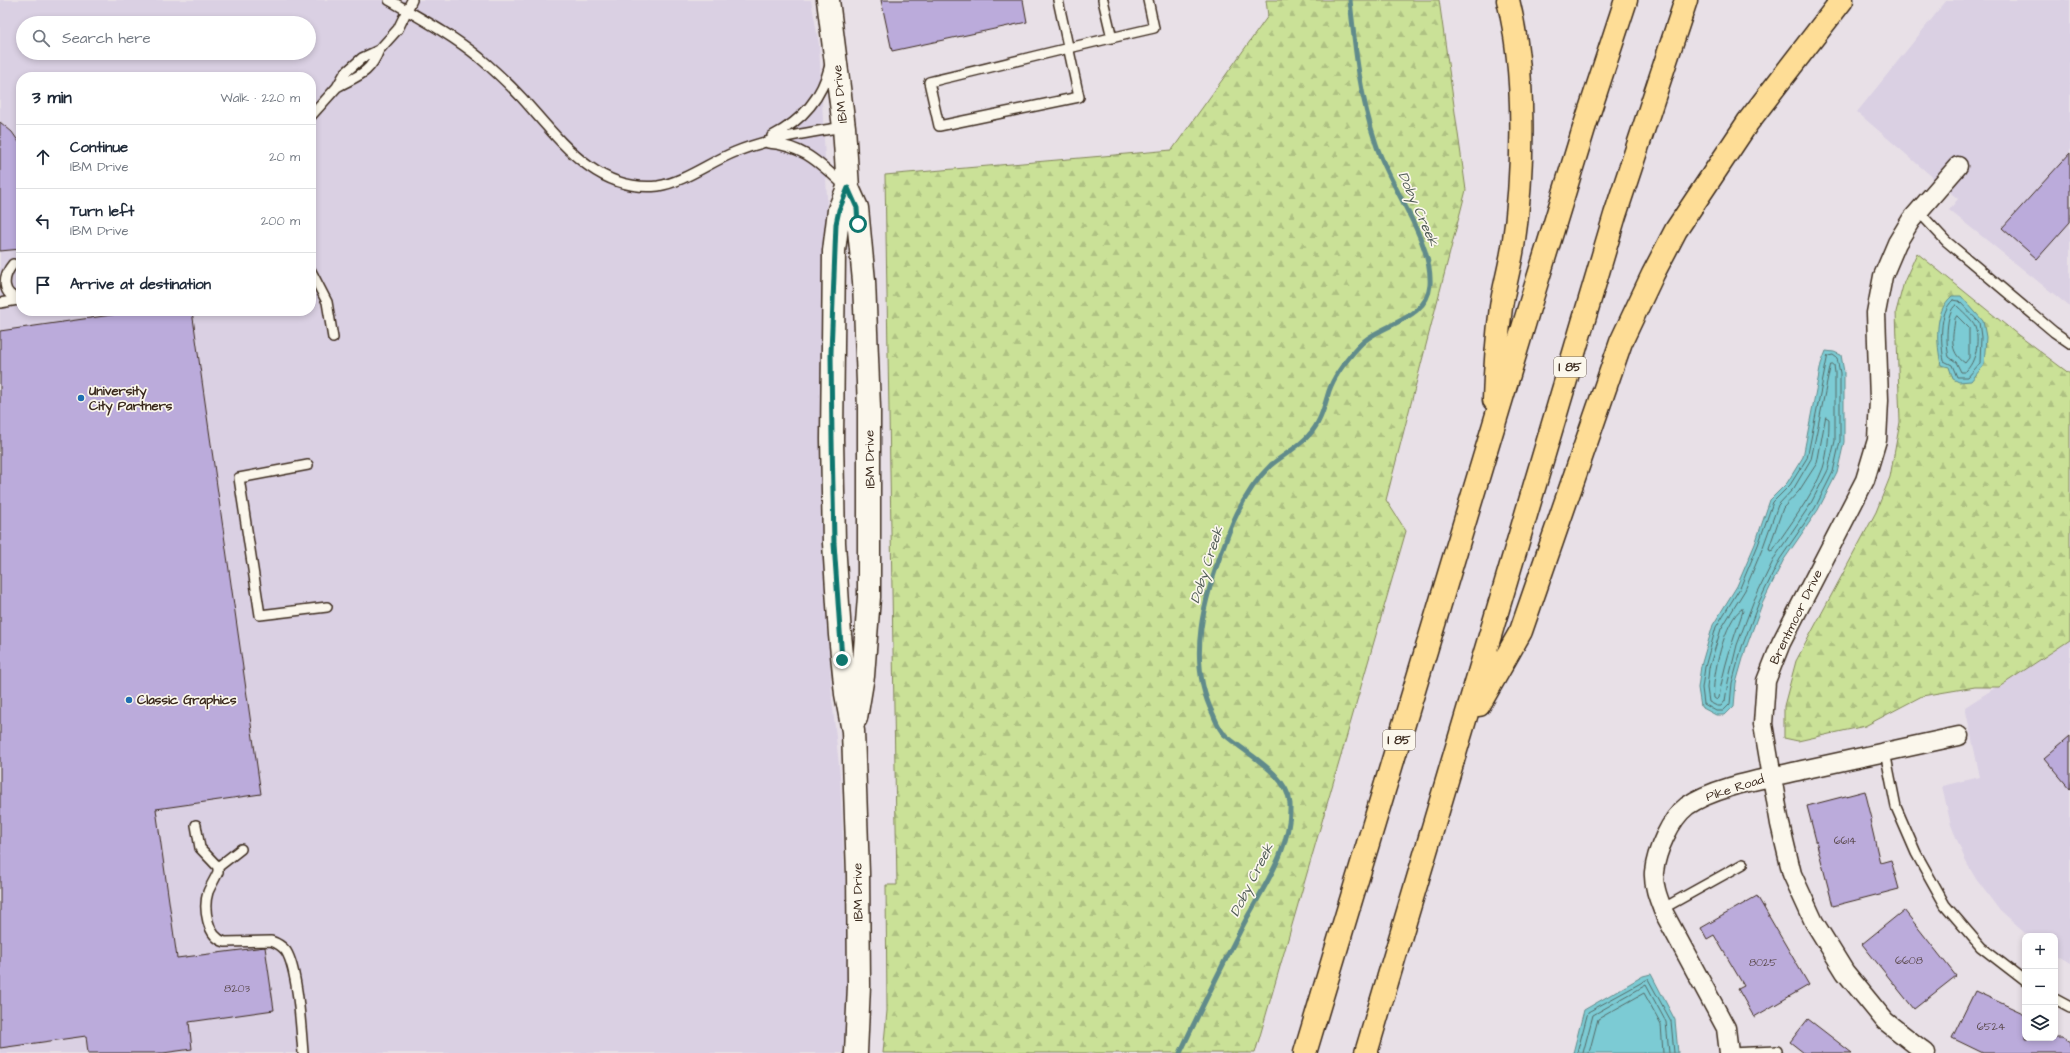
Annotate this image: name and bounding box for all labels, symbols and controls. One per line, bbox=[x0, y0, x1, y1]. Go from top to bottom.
search box bbox=[16, 16, 316, 60]
icon: search bbox=[30, 27, 52, 49]
text: Search here bbox=[62, 28, 151, 49]
street label: IBM Drive bbox=[828, 64, 852, 124]
text: 3 min bbox=[32, 86, 72, 110]
text: Walk · 220 m bbox=[220, 89, 300, 107]
text: Continue bbox=[70, 137, 128, 158]
icon: ahead bbox=[32, 146, 54, 168]
text: 20 m bbox=[269, 148, 300, 166]
text: IBM Drive bbox=[70, 158, 129, 176]
water label: Doby Creek bbox=[1393, 169, 1443, 250]
text: Turn left bbox=[70, 201, 134, 222]
icon: left bbox=[32, 210, 54, 232]
text: 200 m bbox=[261, 212, 300, 230]
route start bbox=[849, 215, 867, 233]
text: IBM Drive bbox=[70, 222, 129, 240]
icon: arrive bbox=[32, 274, 54, 296]
text: Arrive at destination bbox=[70, 274, 211, 295]
road number: I 85 bbox=[1554, 357, 1586, 377]
place label: University City Partners bbox=[88, 382, 173, 416]
marker: University City Partners bbox=[76, 393, 86, 403]
street label: IBM Drive bbox=[860, 430, 880, 488]
water label: Doby Creek bbox=[1185, 524, 1229, 606]
street label: Brentmoor Drive bbox=[1765, 566, 1827, 668]
route end bbox=[833, 651, 851, 669]
place label: Classic Graphics bbox=[137, 691, 237, 710]
marker: Classic Graphics bbox=[124, 695, 134, 705]
road number: I 85 bbox=[1383, 730, 1415, 750]
street label: Pike Road bbox=[1704, 770, 1767, 806]
house number: 6614 bbox=[1834, 833, 1857, 848]
water label: Doby Creek bbox=[1225, 840, 1279, 920]
street label: IBM Drive bbox=[848, 863, 868, 921]
map controls bbox=[2022, 933, 2058, 1041]
button: + bbox=[2022, 933, 2058, 969]
house number: 6608 bbox=[1895, 953, 1923, 968]
house number: 8025 bbox=[1749, 955, 1777, 970]
button: − bbox=[2022, 969, 2058, 1005]
house number: 8203 bbox=[224, 981, 250, 996]
button: layers bbox=[2022, 1005, 2058, 1041]
house number: 6524 bbox=[1977, 1019, 2006, 1034]

